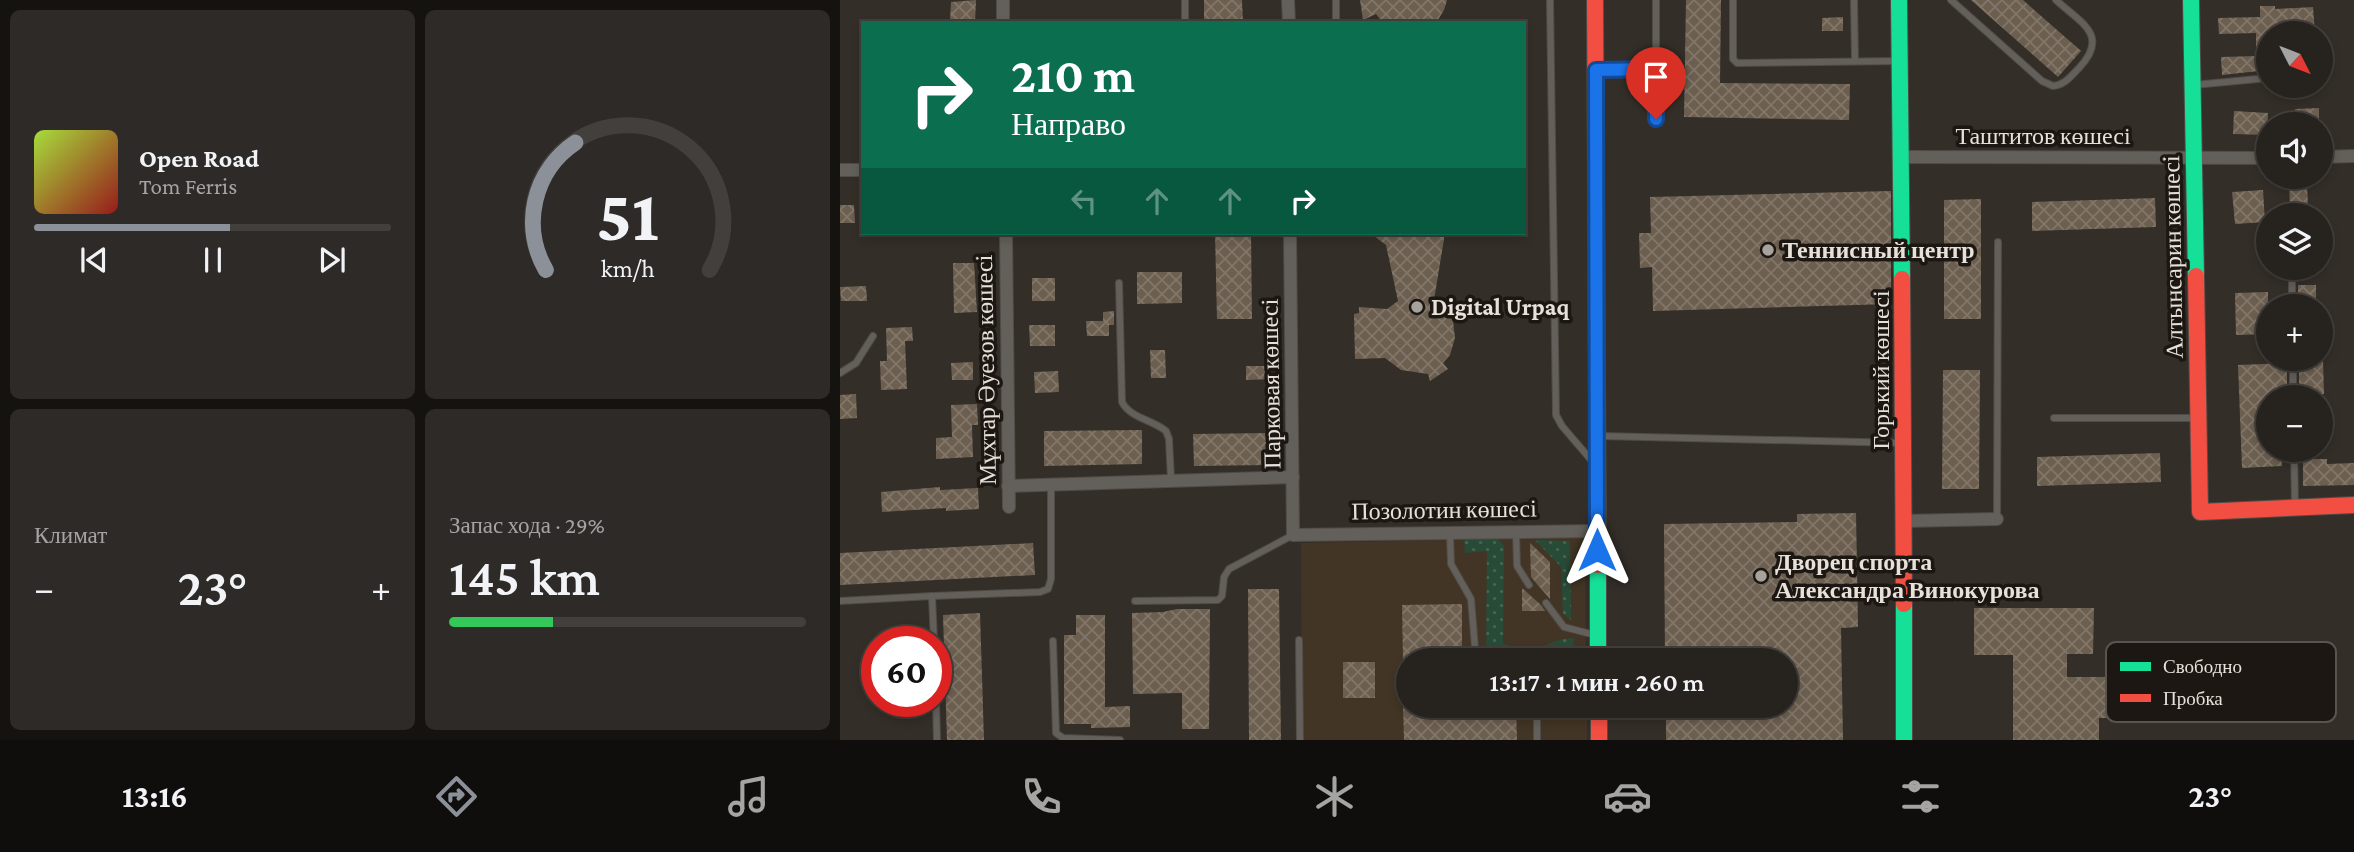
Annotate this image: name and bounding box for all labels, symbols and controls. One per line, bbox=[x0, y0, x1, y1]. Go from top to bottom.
north arrow bbox=[2256, 21, 2333, 98]
map controls bbox=[2256, 21, 2333, 462]
pin bbox=[1626, 47, 1686, 119]
text: 210 m bbox=[1011, 48, 1135, 103]
icon: right bbox=[896, 49, 987, 140]
icon: arrive bbox=[1637, 58, 1675, 96]
text: Направо bbox=[1011, 106, 1126, 142]
button: sound bbox=[2256, 112, 2333, 189]
street label: Таштитов көшесі bbox=[1955, 122, 2131, 149]
text: Open Road bbox=[139, 144, 259, 173]
street label: Алтынсарин көшесі bbox=[2157, 155, 2188, 359]
text: Tom Ferris bbox=[139, 173, 237, 199]
text: 51 bbox=[596, 176, 659, 257]
icon: left bbox=[1065, 182, 1103, 220]
icon: ahead bbox=[1138, 182, 1176, 220]
icon: ahead bbox=[1211, 182, 1249, 220]
icon: right bbox=[1284, 182, 1322, 220]
button: layers bbox=[2256, 203, 2333, 280]
place label: Теннисный центр bbox=[1782, 236, 1975, 263]
icon: previous bbox=[75, 241, 113, 279]
icon: pause bbox=[194, 241, 232, 279]
icon: next bbox=[313, 241, 351, 279]
marker: Теннисный центр bbox=[1760, 242, 1776, 258]
street label: Мұхтар Әуезов көшесі bbox=[970, 254, 1001, 485]
text: km/h bbox=[601, 255, 654, 282]
street label: Горький көшесі bbox=[1867, 290, 1894, 450]
place label: Digital Urpaq bbox=[1431, 293, 1569, 320]
button: + bbox=[2256, 294, 2333, 371]
street label: Парковая көшесі bbox=[1256, 298, 1285, 469]
marker: Digital Urpaq bbox=[1409, 299, 1425, 315]
button: − bbox=[2256, 385, 2333, 462]
street label: Позолотин көшесі bbox=[1351, 494, 1537, 525]
text: Запас хода · 29% bbox=[449, 512, 605, 538]
position arrow bbox=[1560, 513, 1634, 587]
text: Климат bbox=[34, 522, 107, 548]
text: 145 km bbox=[449, 548, 600, 606]
place label: Дворец спорта Александра Винокурова bbox=[1775, 548, 2039, 603]
text: 23° bbox=[178, 558, 247, 616]
text: − bbox=[34, 567, 54, 609]
text: + bbox=[371, 567, 391, 609]
marker: Дворец спорта Александра Винокурова bbox=[1753, 568, 1769, 584]
speed limit sign: 60 bbox=[861, 626, 952, 717]
legend bbox=[2106, 642, 2336, 722]
text: Свободно bbox=[2163, 656, 2242, 677]
text: 13:17 · 1 мин · 260 m bbox=[1490, 668, 1704, 697]
text: Пробка bbox=[2163, 688, 2223, 709]
icon: directions bbox=[432, 772, 481, 821]
icon: music bbox=[724, 772, 773, 821]
icon: phone bbox=[1017, 772, 1066, 821]
icon: climate bbox=[1310, 772, 1359, 821]
icon: car bbox=[1603, 772, 1652, 821]
icon: filters bbox=[1896, 772, 1945, 821]
text: 13:16 bbox=[122, 778, 188, 814]
text: 23° bbox=[2188, 778, 2232, 814]

